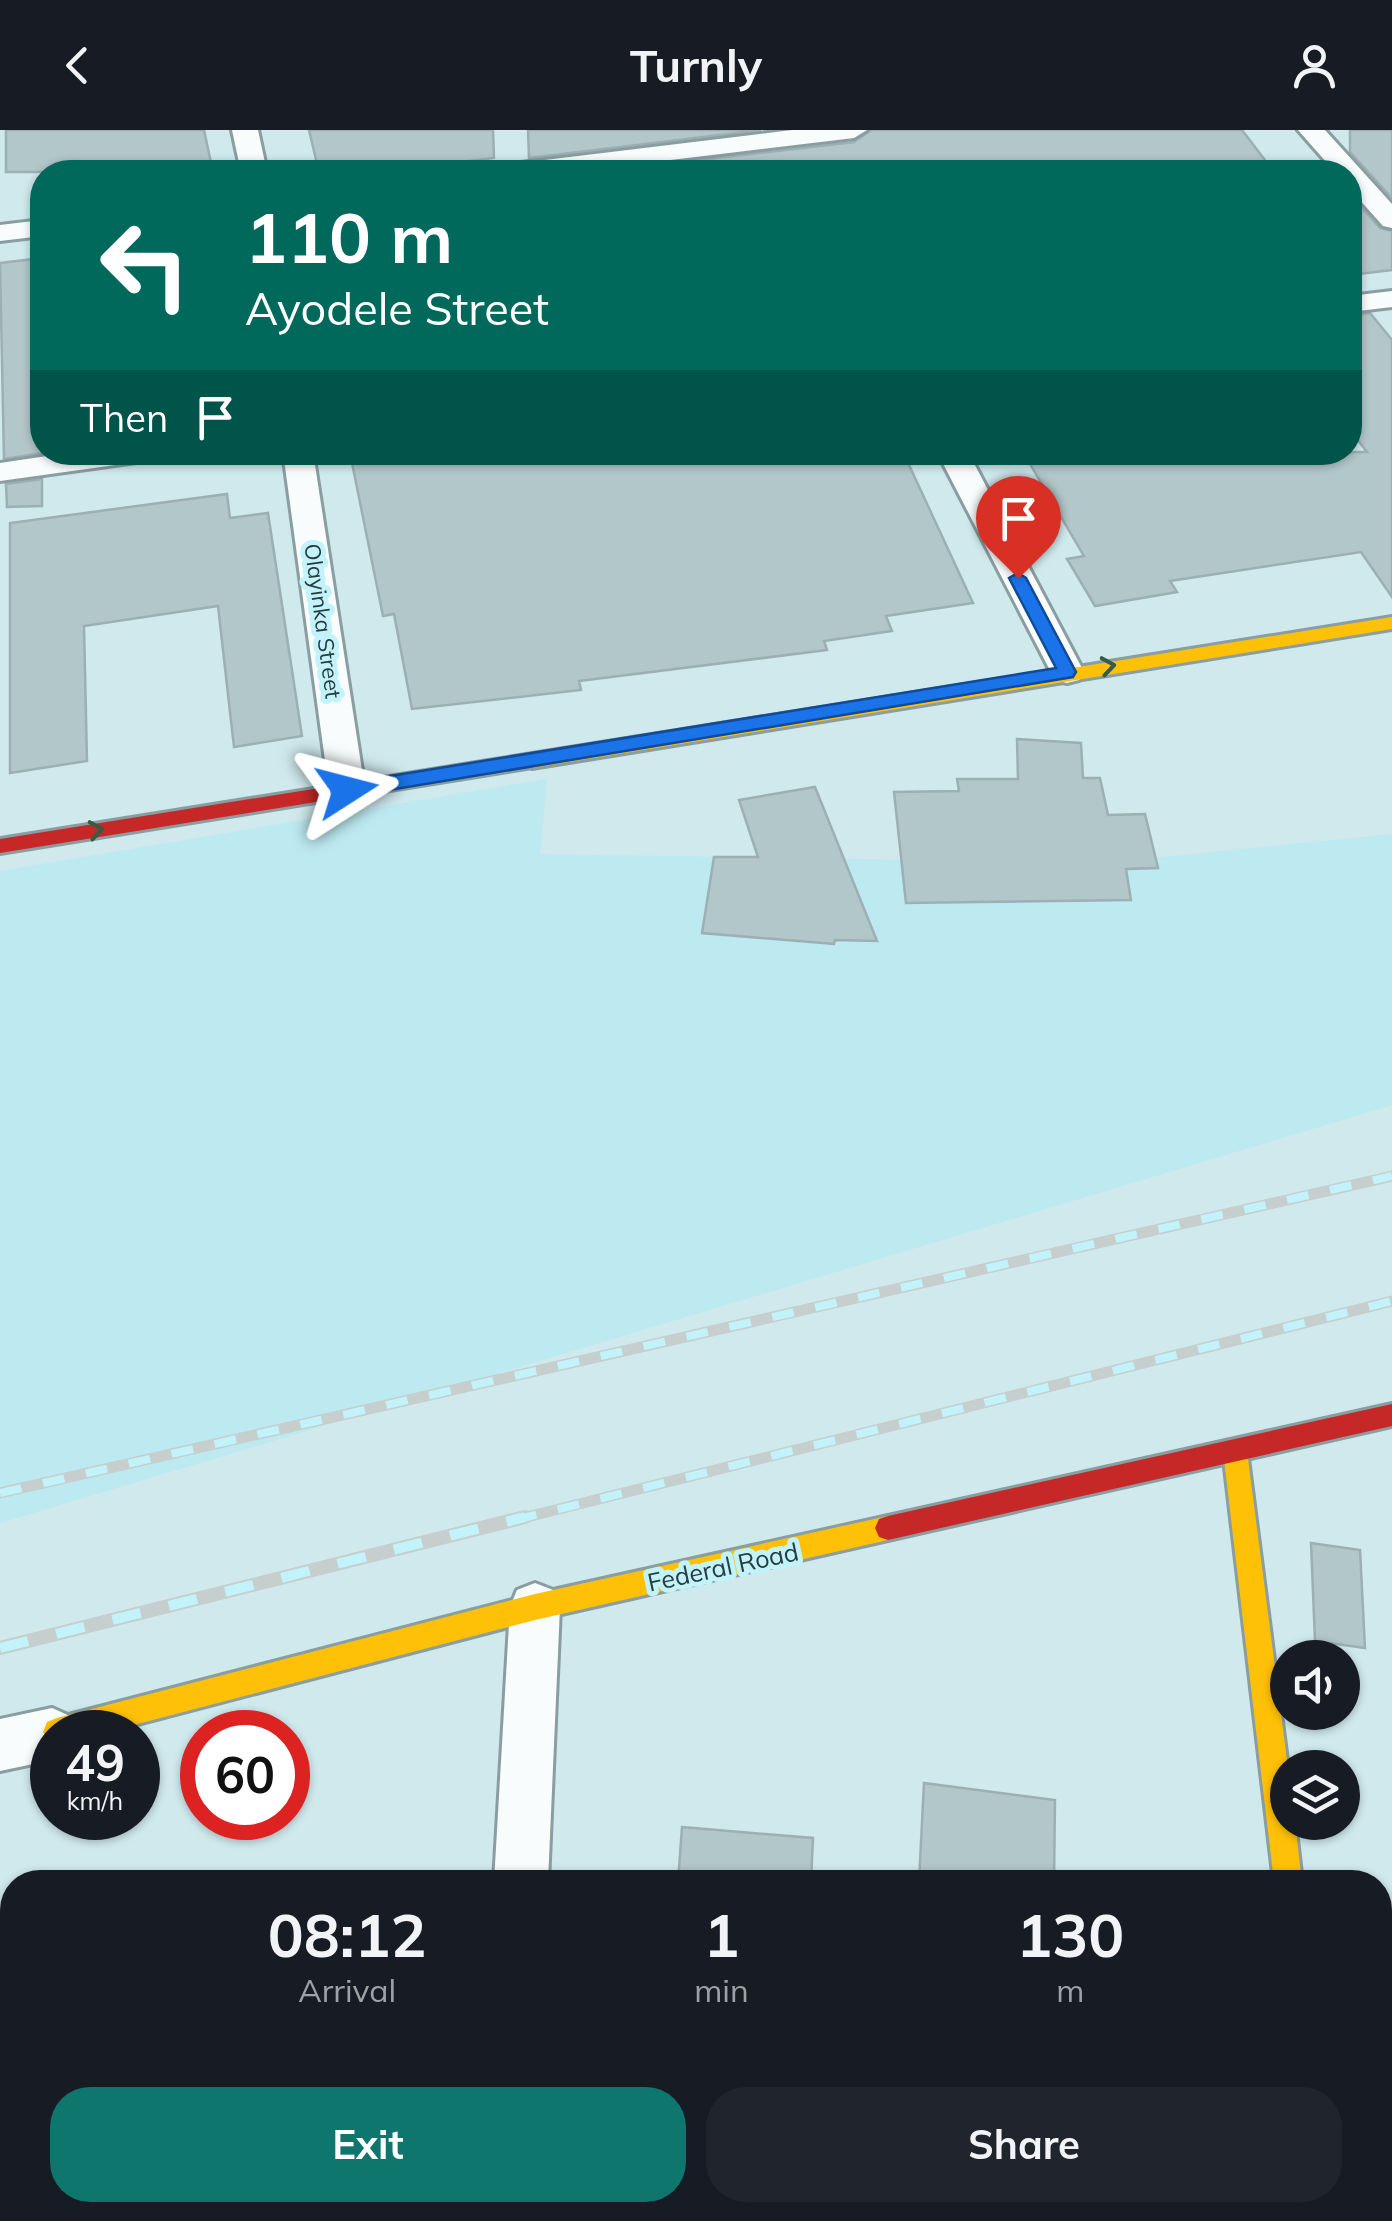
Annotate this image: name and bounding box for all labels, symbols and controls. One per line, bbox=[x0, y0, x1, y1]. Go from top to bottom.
text: Turnly bbox=[630, 37, 762, 93]
icon: back bbox=[50, 38, 105, 93]
icon: person bbox=[1287, 38, 1342, 93]
text: 110 m bbox=[245, 193, 453, 281]
icon: left bbox=[80, 200, 210, 330]
text: Ayodele Street bbox=[245, 280, 549, 336]
icon: arrive bbox=[188, 390, 243, 445]
text: Then bbox=[80, 394, 168, 442]
pin bbox=[976, 476, 1061, 579]
icon: arrive bbox=[991, 491, 1046, 546]
street label: Olayinka Street bbox=[298, 542, 348, 701]
one-way arrow bbox=[1100, 657, 1116, 678]
position arrow bbox=[295, 738, 399, 842]
one-way arrow bbox=[88, 821, 105, 842]
street label: Federal Road bbox=[645, 1535, 801, 1598]
map controls bbox=[1270, 1640, 1360, 1840]
button: sound bbox=[1270, 1640, 1360, 1730]
speed limit sign: 60 bbox=[180, 1710, 310, 1840]
text: 49 bbox=[65, 1731, 125, 1794]
button: layers bbox=[1270, 1750, 1360, 1840]
text: km/h bbox=[67, 1785, 123, 1816]
text: 08:12 bbox=[268, 1897, 427, 1972]
text: 1 bbox=[703, 1897, 739, 1972]
text: 130 bbox=[1016, 1897, 1124, 1972]
text: Arrival bbox=[298, 1970, 396, 2010]
text: min bbox=[694, 1970, 749, 2010]
text: m bbox=[1056, 1970, 1084, 2010]
button: Exit bbox=[50, 2087, 686, 2202]
button: Share bbox=[706, 2087, 1342, 2202]

